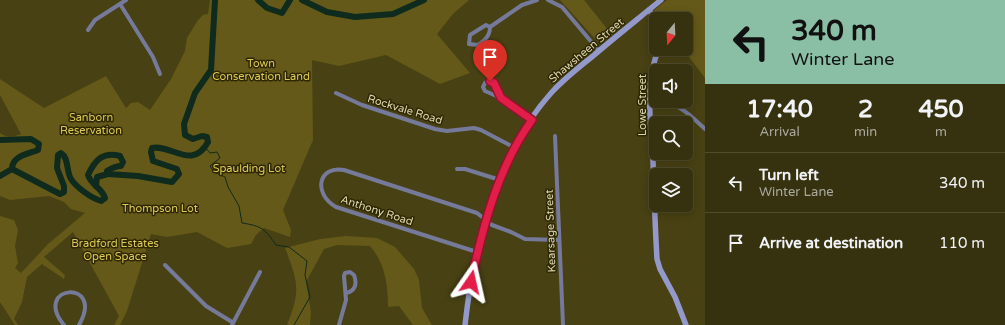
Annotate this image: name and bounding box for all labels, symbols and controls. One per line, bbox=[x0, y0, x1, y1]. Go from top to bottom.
north arrow bbox=[649, 12, 693, 56]
map controls bbox=[649, 12, 693, 212]
text: 340 m bbox=[791, 14, 877, 48]
street label: Shawsheen Street bbox=[546, 15, 626, 85]
icon: left bbox=[725, 16, 777, 68]
pin bbox=[473, 40, 507, 81]
icon: arrive bbox=[479, 46, 501, 68]
text: Winter Lane bbox=[791, 48, 894, 70]
park label: Town Conservation Land bbox=[212, 57, 310, 83]
button: sound bbox=[649, 64, 693, 108]
street label: Lowe Street bbox=[636, 74, 649, 136]
street label: Rockvale Road bbox=[366, 92, 444, 127]
text: 17:40 bbox=[746, 95, 813, 124]
text: 2 bbox=[858, 95, 873, 124]
text: 450 bbox=[918, 95, 964, 124]
park label: Sanborn Reservation bbox=[60, 111, 122, 137]
button: search bbox=[649, 116, 693, 160]
text: Arrival bbox=[759, 124, 800, 140]
text: min bbox=[854, 124, 877, 140]
text: m bbox=[935, 124, 947, 140]
park label: Spaulding Lot bbox=[213, 162, 285, 175]
text: Turn left bbox=[759, 166, 819, 184]
button: layers bbox=[649, 168, 693, 212]
icon: left bbox=[725, 172, 747, 194]
text: 340 m bbox=[939, 174, 985, 192]
text: Winter Lane bbox=[759, 184, 834, 200]
street label: Kearsage Street bbox=[543, 189, 558, 273]
street label: Anthony Road bbox=[339, 193, 415, 228]
park label: Thompson Lot bbox=[122, 202, 198, 215]
icon: arrive bbox=[725, 232, 747, 254]
text: Arrive at destination bbox=[759, 234, 903, 252]
text: 110 m bbox=[939, 234, 985, 252]
park label: Bradford Estates Open Space bbox=[71, 237, 159, 263]
position arrow bbox=[450, 261, 492, 303]

